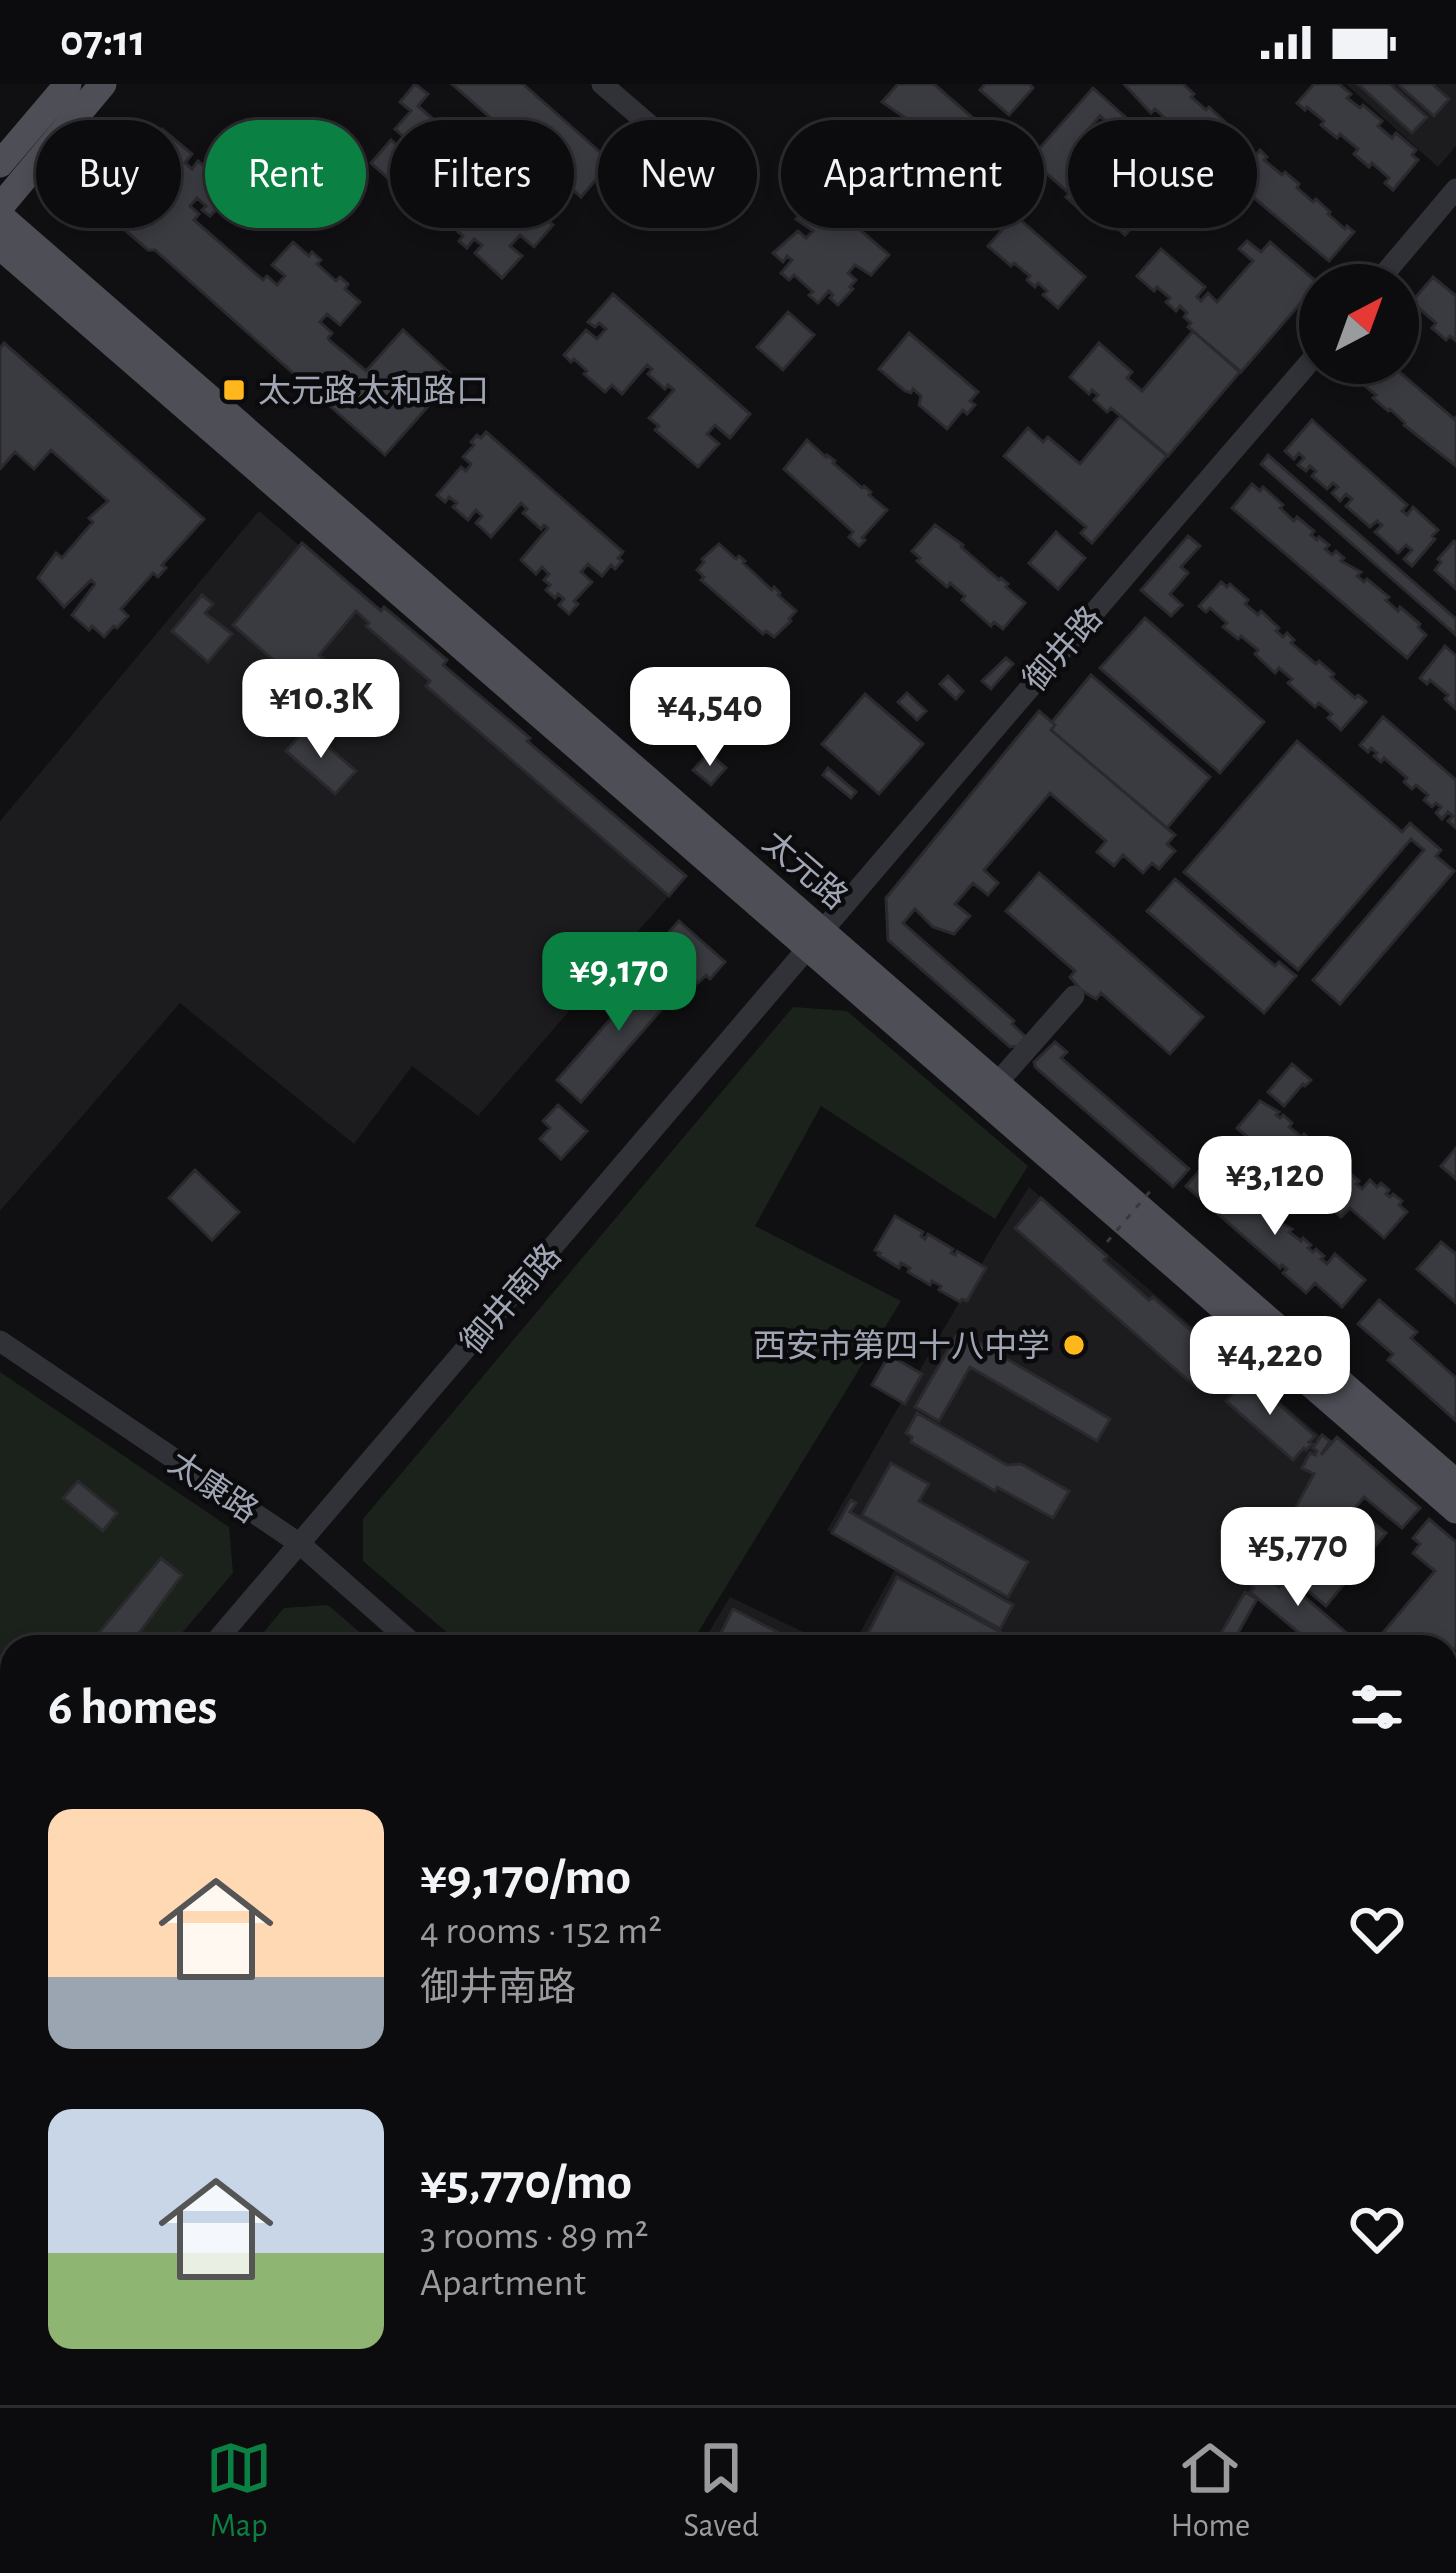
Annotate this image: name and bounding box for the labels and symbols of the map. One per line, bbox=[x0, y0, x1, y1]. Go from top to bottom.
north arrow bbox=[1299, 264, 1419, 384]
place label: 太元路太和路口 bbox=[258, 374, 489, 409]
marker: 太元路太和路口 bbox=[221, 377, 247, 403]
street label: 御井路 bbox=[1017, 600, 1109, 698]
pin: ¥10.3K bbox=[223, 659, 419, 761]
pin: ¥4,540 bbox=[612, 667, 808, 769]
street label: 太元路 bbox=[756, 824, 854, 916]
pin: ¥9,170 bbox=[521, 932, 717, 1034]
pin: ¥3,120 bbox=[1177, 1136, 1373, 1238]
street label: 御井南路 bbox=[455, 1238, 568, 1360]
pin: ¥4,220 bbox=[1172, 1316, 1368, 1418]
place label: 西安市第四十八中学 bbox=[753, 1328, 1050, 1364]
marker: 西安市第四十八中学 bbox=[1061, 1332, 1087, 1358]
street label: 太康路 bbox=[162, 1445, 264, 1529]
pin: ¥5,770 bbox=[1200, 1507, 1396, 1609]

